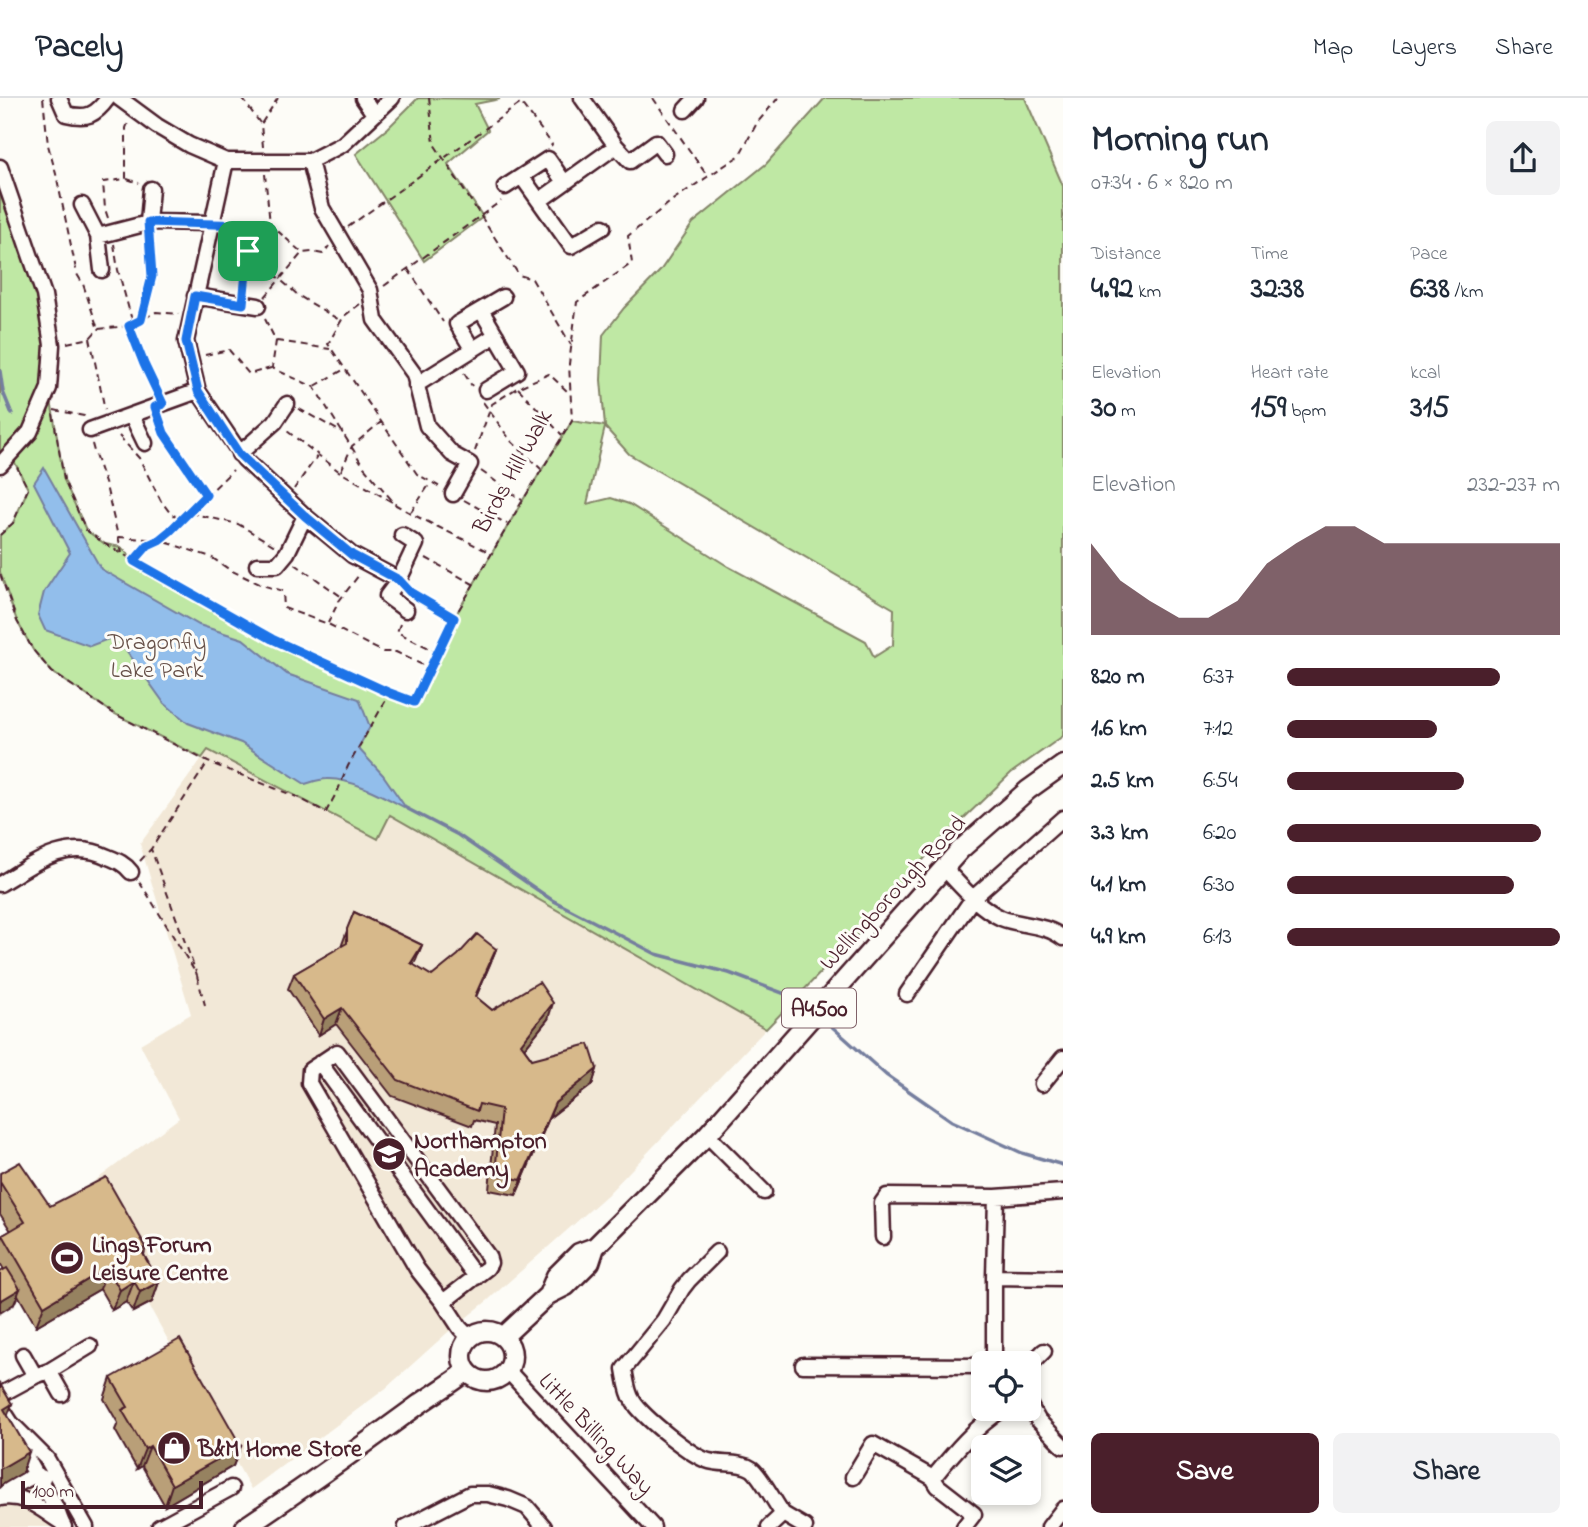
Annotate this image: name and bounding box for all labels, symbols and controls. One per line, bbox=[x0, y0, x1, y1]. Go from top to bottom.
text: Pacely bbox=[35, 24, 123, 72]
text: Map bbox=[1313, 31, 1353, 66]
text: Layers bbox=[1391, 31, 1457, 66]
text: Share bbox=[1495, 31, 1553, 66]
text: Morning run bbox=[1091, 113, 1269, 169]
button: share bbox=[1486, 121, 1560, 195]
text: 07:34 · 6 × 820 m bbox=[1091, 167, 1233, 200]
pin bbox=[218, 221, 278, 281]
icon: arrive bbox=[229, 232, 267, 270]
text: Distance bbox=[1091, 241, 1161, 268]
text: Time bbox=[1251, 241, 1288, 268]
text: Pace bbox=[1410, 241, 1447, 268]
text: 4.92 bbox=[1091, 268, 1133, 312]
text: 32:38 bbox=[1251, 268, 1304, 312]
text: 6:38 bbox=[1410, 268, 1450, 312]
text: km bbox=[1133, 279, 1161, 306]
text: /km bbox=[1450, 279, 1483, 306]
text: Elevation bbox=[1091, 360, 1161, 387]
text: Heart rate bbox=[1251, 360, 1329, 387]
text: kcal bbox=[1410, 360, 1441, 387]
text: 30 bbox=[1091, 387, 1116, 431]
text: 159 bbox=[1251, 387, 1286, 431]
text: 315 bbox=[1410, 387, 1449, 431]
text: m bbox=[1116, 398, 1136, 425]
text: bpm bbox=[1286, 398, 1326, 425]
street label: Birds Hill Walk bbox=[465, 403, 563, 542]
text: Elevation bbox=[1091, 469, 1176, 502]
text: 232–237 m bbox=[1467, 469, 1560, 502]
park label: Dragonfly Lake Park bbox=[107, 626, 206, 689]
text: 820 m bbox=[1091, 661, 1145, 694]
text: 6:37 bbox=[1203, 661, 1234, 694]
text: 1.6 km bbox=[1091, 713, 1147, 746]
text: 7:12 bbox=[1203, 713, 1233, 746]
text: 2.5 km bbox=[1091, 765, 1154, 798]
text: 6:54 bbox=[1203, 765, 1238, 798]
street label: Wellingborough Road bbox=[812, 808, 976, 979]
text: 3.3 km bbox=[1091, 817, 1148, 850]
text: 6:20 bbox=[1203, 817, 1236, 850]
text: 4.1 km bbox=[1091, 869, 1146, 902]
text: 6:30 bbox=[1203, 869, 1235, 902]
text: 4.9 km bbox=[1091, 921, 1146, 954]
text: 6:13 bbox=[1203, 921, 1232, 954]
road number: A4500 bbox=[782, 988, 856, 1028]
place label: Northampton Academy bbox=[414, 1125, 547, 1189]
school or university icon: Northampton Academy bbox=[370, 1135, 408, 1173]
place label: Lings Forum Leisure Centre bbox=[92, 1229, 229, 1292]
sports icon: Lings Forum Leisure Centre bbox=[48, 1239, 86, 1277]
map controls bbox=[971, 1351, 1041, 1505]
button: locate bbox=[971, 1351, 1041, 1421]
street label: Little Billing Way bbox=[528, 1366, 661, 1505]
shop icon: B&M Home Store bbox=[155, 1429, 193, 1467]
place label: B&M Home Store bbox=[197, 1433, 363, 1468]
button: Save bbox=[1091, 1433, 1319, 1513]
button: Share bbox=[1333, 1433, 1560, 1513]
button: layers bbox=[971, 1435, 1041, 1505]
scale bar bbox=[21, 1478, 203, 1510]
text: 100 m bbox=[32, 1479, 74, 1506]

